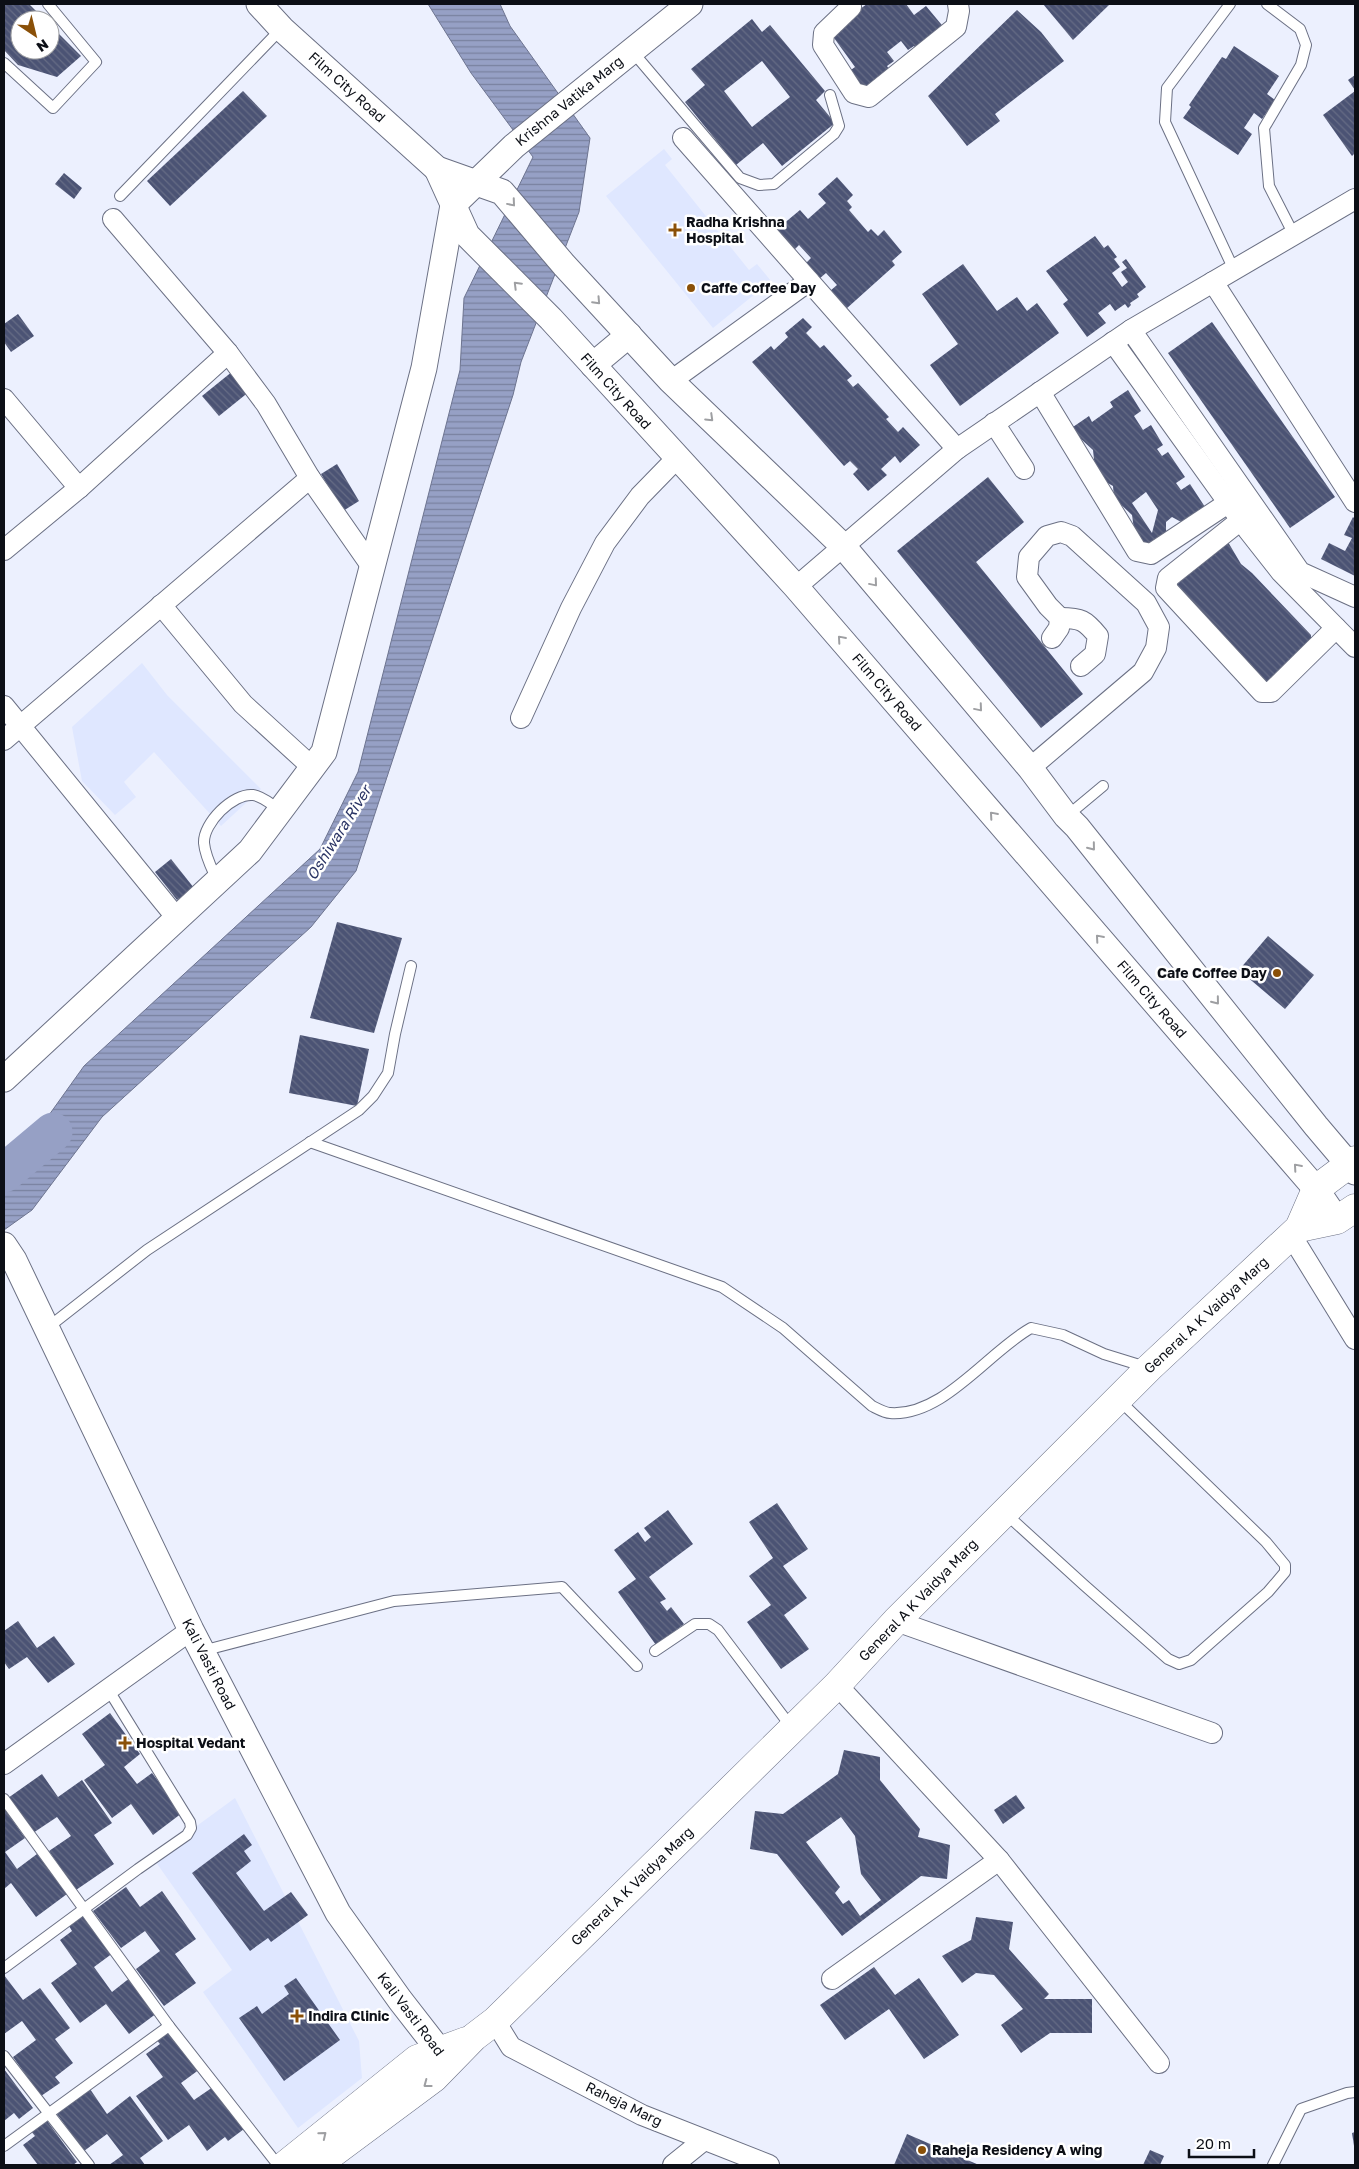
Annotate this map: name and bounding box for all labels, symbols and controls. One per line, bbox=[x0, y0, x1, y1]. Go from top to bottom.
north arrow bbox=[10, 10, 60, 60]
text: N bbox=[34, 36, 52, 56]
street label: Film City Road bbox=[306, 48, 389, 125]
street label: Krishna Vatika Marg bbox=[511, 52, 626, 149]
one-way arrow bbox=[506, 198, 515, 207]
place label: Radha Krishna Hospital bbox=[686, 213, 785, 246]
marker: Radha Krishna Hospital bbox=[668, 223, 682, 237]
place label: Caffe Coffee Day bbox=[701, 279, 817, 296]
one-way arrow bbox=[514, 282, 523, 291]
marker: Caffe Coffee Day bbox=[685, 282, 697, 294]
one-way arrow bbox=[591, 295, 600, 304]
street label: Film City Road bbox=[578, 349, 655, 432]
one-way arrow bbox=[704, 412, 713, 421]
one-way arrow bbox=[868, 578, 877, 587]
one-way arrow bbox=[839, 636, 847, 645]
street label: Film City Road bbox=[849, 649, 926, 734]
one-way arrow bbox=[973, 702, 982, 711]
water label: Oshiwara River bbox=[302, 780, 375, 883]
one-way arrow bbox=[991, 812, 999, 821]
one-way arrow bbox=[1087, 841, 1095, 850]
one-way arrow bbox=[1096, 935, 1105, 944]
street label: Film City Road bbox=[1114, 956, 1191, 1041]
place label: Cafe Coffee Day bbox=[1157, 964, 1268, 981]
marker: Cafe Coffee Day bbox=[1271, 967, 1283, 979]
one-way arrow bbox=[1210, 995, 1218, 1004]
one-way arrow bbox=[1294, 1164, 1303, 1173]
street label: General A K Vaidya Marg bbox=[1140, 1253, 1271, 1377]
street label: General A K Vaidya Marg bbox=[855, 1535, 981, 1664]
street label: Kali Vasti Road bbox=[179, 1615, 240, 1712]
place label: Hospital Vedant bbox=[136, 1734, 246, 1751]
marker: Hospital Vedant bbox=[118, 1736, 132, 1750]
street label: General A K Vaidya Marg bbox=[567, 1823, 696, 1949]
street label: Kali Vasti Road bbox=[374, 1969, 448, 2059]
place label: Indira Clinic bbox=[308, 2007, 389, 2024]
marker: Indira Clinic bbox=[290, 2009, 304, 2023]
one-way arrow bbox=[424, 2078, 433, 2086]
street label: Raheja Marg bbox=[583, 2078, 665, 2129]
scale bar bbox=[1189, 2126, 1254, 2158]
one-way arrow bbox=[317, 2131, 326, 2140]
text: 20 m bbox=[1196, 2134, 1231, 2152]
place label: Raheja Residency A wing bbox=[932, 2141, 1102, 2158]
marker: Raheja Residency A wing bbox=[916, 2144, 928, 2156]

